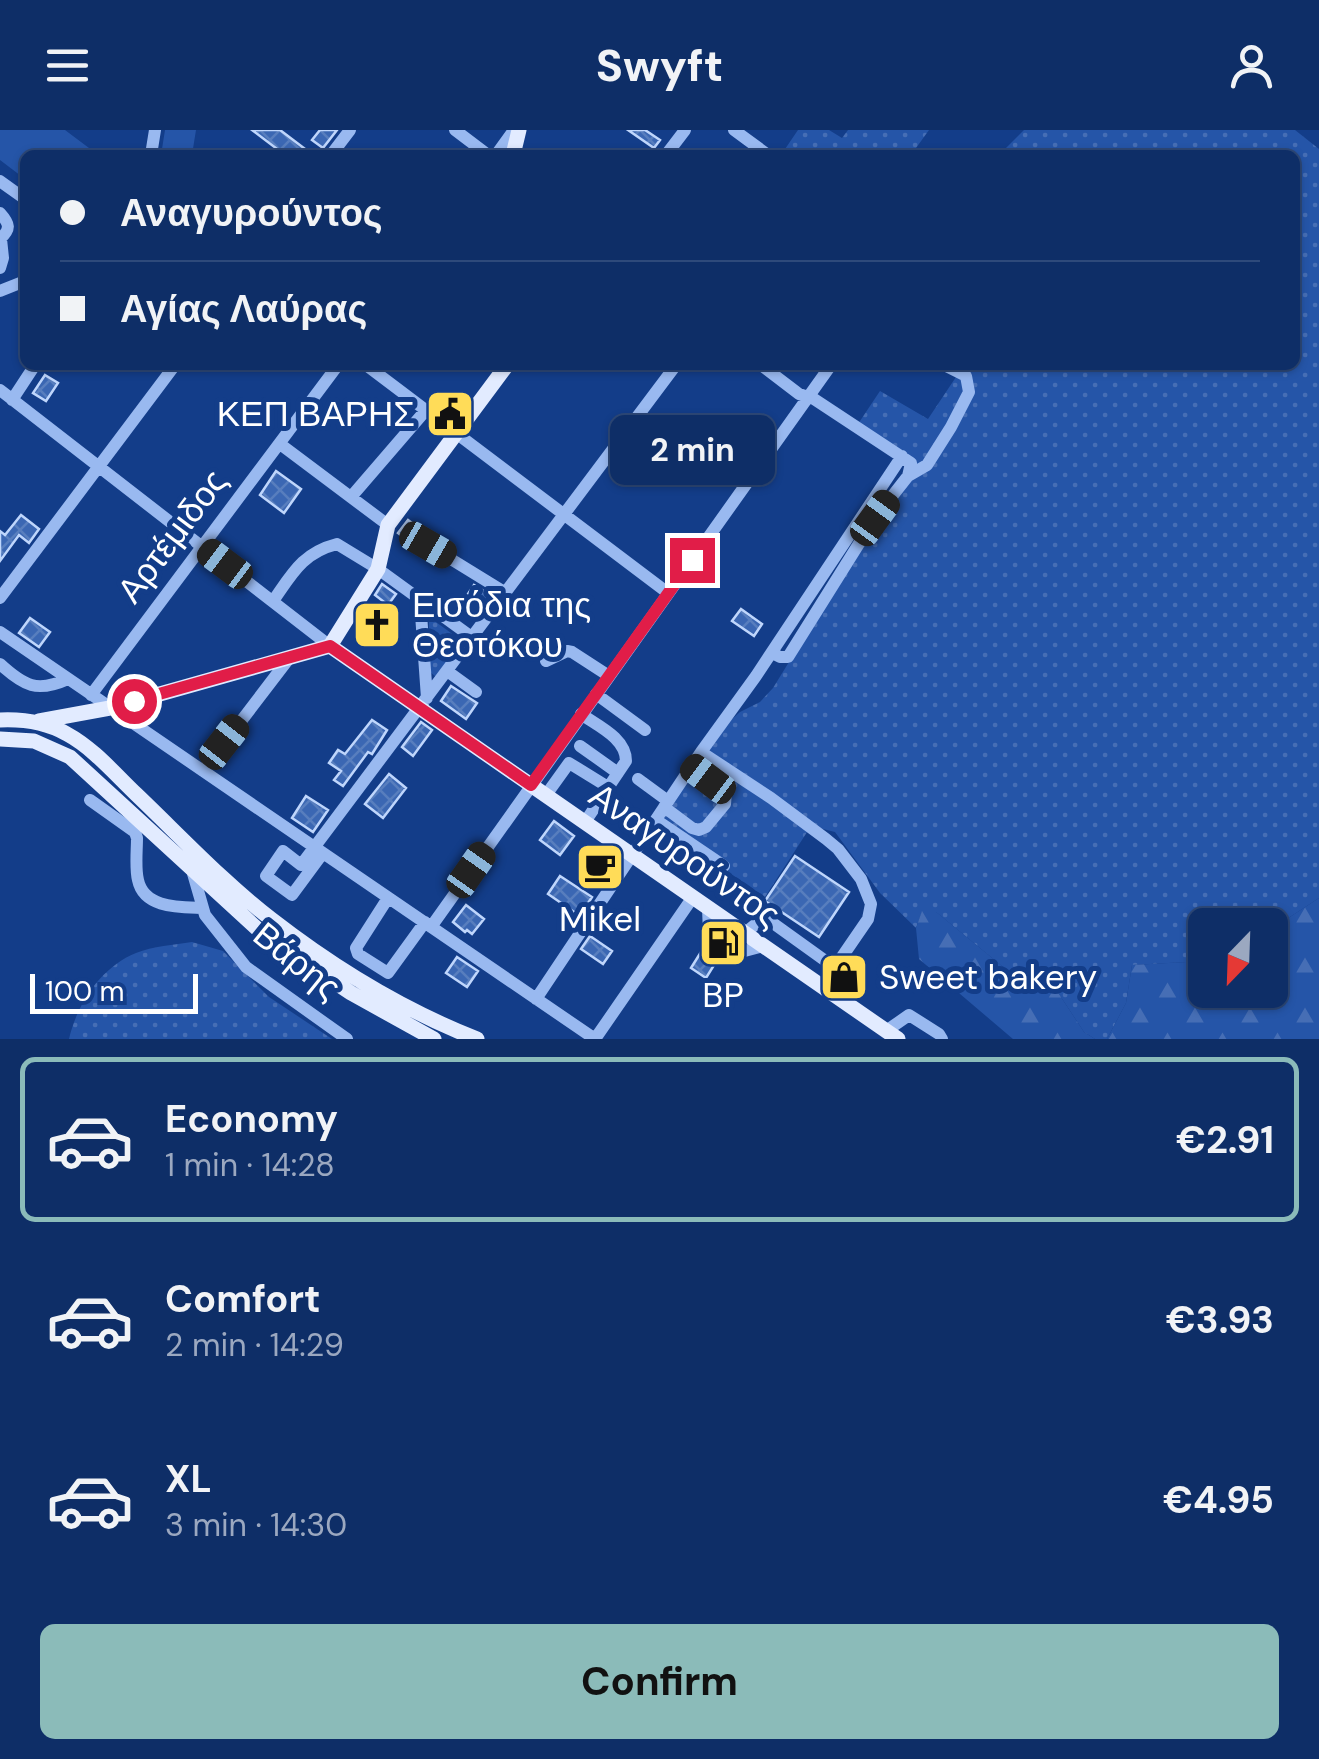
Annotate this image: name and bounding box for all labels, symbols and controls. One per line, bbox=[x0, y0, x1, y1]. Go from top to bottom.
text: Swyft bbox=[596, 36, 723, 95]
icon: menu bbox=[40, 38, 95, 93]
icon: person bbox=[1224, 38, 1279, 93]
text: Αναγυρούντος bbox=[120, 188, 383, 238]
text: Αγίας Λαύρας bbox=[120, 284, 367, 334]
public building icon: ΚΕΠ ΒΑΡΗΣ bbox=[424, 388, 476, 440]
place label: ΚΕΠ ΒΑΡΗΣ bbox=[217, 391, 415, 437]
callout: 2 min bbox=[610, 415, 774, 485]
text: 2 min bbox=[650, 429, 735, 471]
street label: Αρτέμιδος bbox=[107, 460, 237, 612]
car bbox=[845, 485, 905, 551]
car bbox=[395, 517, 461, 573]
car bbox=[192, 534, 258, 594]
route end bbox=[670, 538, 715, 583]
place label: Εισόδια της Θεοτόκου bbox=[412, 582, 591, 668]
church icon: Εισόδια της Θεοτόκου bbox=[351, 599, 403, 651]
route start bbox=[112, 679, 157, 724]
car bbox=[194, 709, 254, 775]
car bbox=[675, 749, 741, 809]
street label: Αναγυρούντος bbox=[581, 772, 789, 938]
car bbox=[442, 837, 500, 903]
cafe icon: Mikel bbox=[574, 841, 626, 893]
place label: Mikel bbox=[559, 896, 641, 942]
north arrow bbox=[1188, 908, 1288, 1008]
map controls bbox=[1188, 908, 1288, 1008]
street label: Βάρης bbox=[244, 912, 350, 1010]
fuel station icon: BP bbox=[697, 917, 749, 969]
shop icon: Sweet bakery bbox=[818, 951, 870, 1003]
place label: Sweet bakery bbox=[879, 954, 1097, 1000]
scale bar bbox=[30, 969, 198, 1014]
place label: BP bbox=[702, 972, 744, 1018]
text: 100 m bbox=[45, 973, 124, 1010]
text: Economy bbox=[165, 1094, 338, 1144]
icon: car bbox=[45, 1095, 135, 1185]
text: €2.91 bbox=[1176, 1115, 1274, 1165]
text: 1 min · 14:28 bbox=[165, 1144, 335, 1186]
text: Comfort bbox=[165, 1274, 321, 1324]
icon: car bbox=[45, 1275, 135, 1365]
text: €3.93 bbox=[1166, 1295, 1274, 1345]
text: 2 min · 14:29 bbox=[165, 1324, 344, 1366]
text: XL bbox=[165, 1454, 212, 1504]
icon: car bbox=[45, 1455, 135, 1545]
text: €4.95 bbox=[1163, 1475, 1274, 1525]
text: 3 min · 14:30 bbox=[165, 1504, 347, 1546]
button: Confirm bbox=[40, 1624, 1279, 1739]

